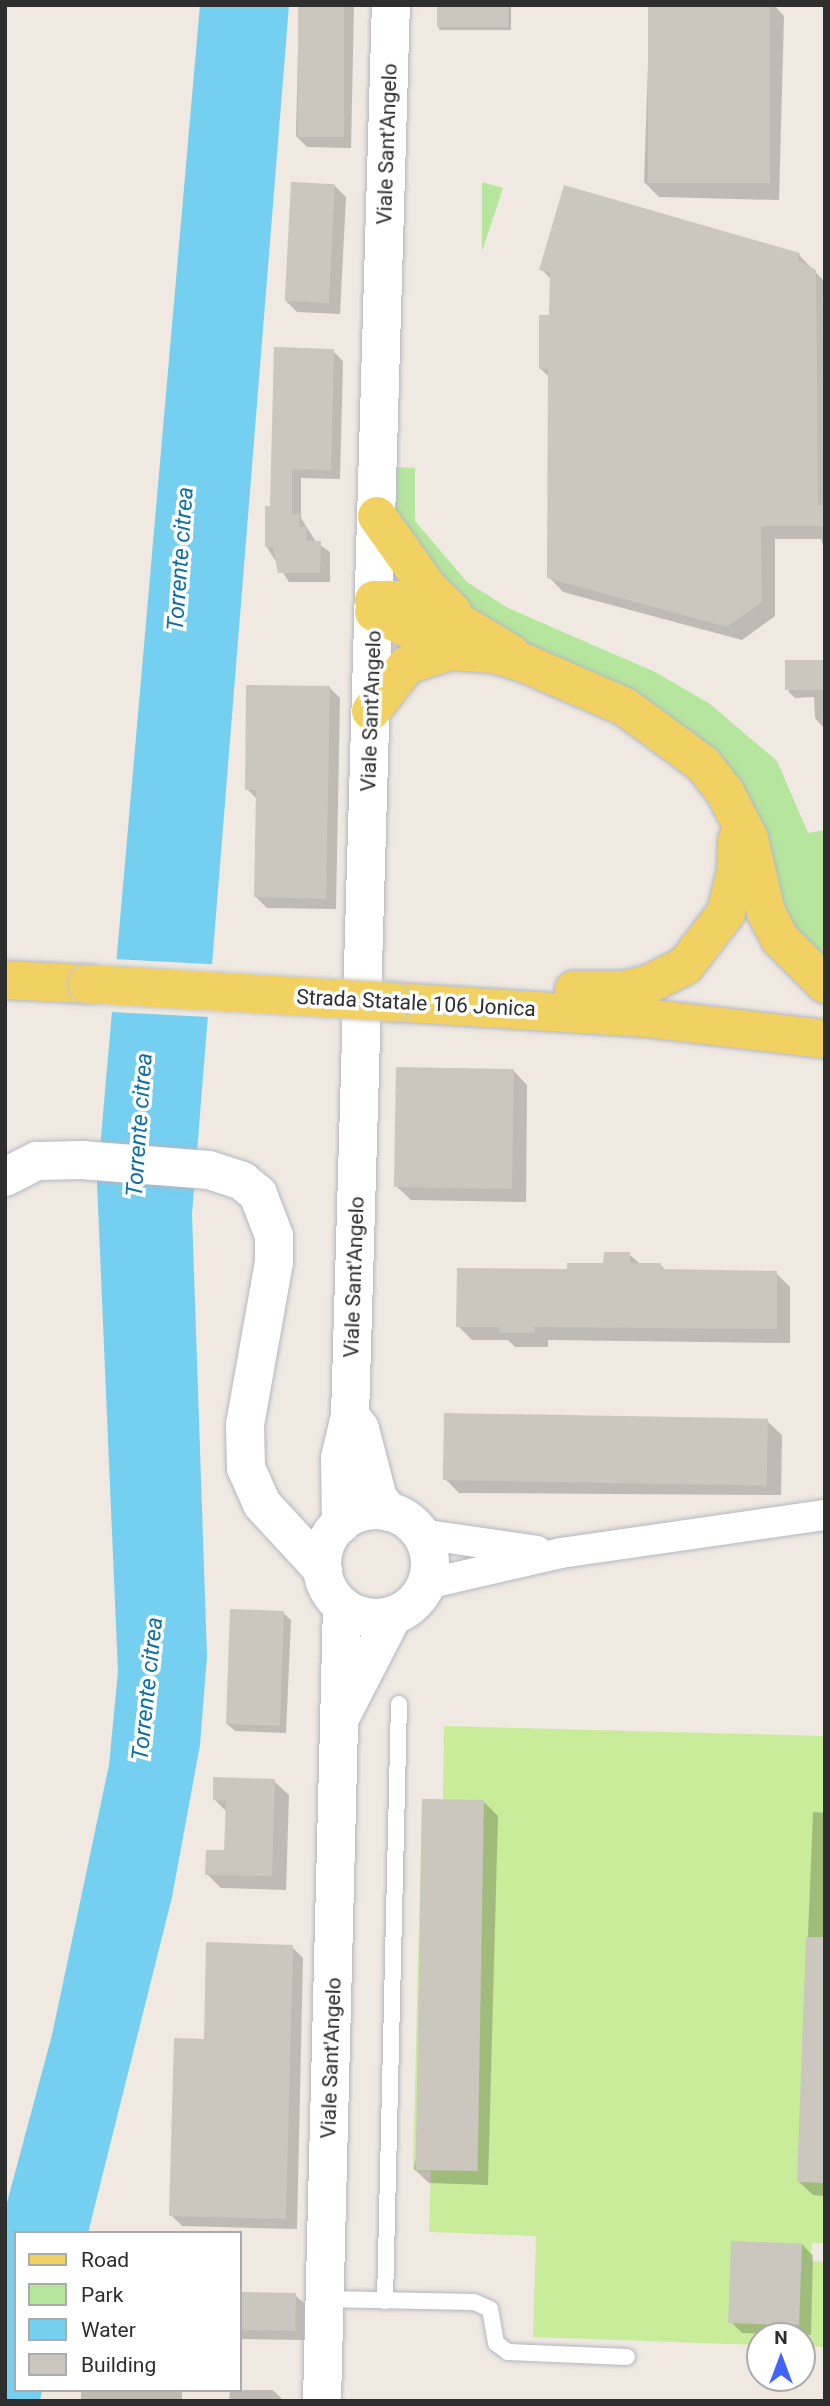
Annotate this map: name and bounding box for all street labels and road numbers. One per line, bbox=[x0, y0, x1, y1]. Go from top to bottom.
street label: Viale Sant'Angelo bbox=[372, 63, 402, 225]
street label: Viale Sant'Angelo bbox=[356, 630, 386, 792]
street label: Strada Statale 106 Jonica bbox=[296, 984, 536, 1022]
street label: Viale Sant'Angelo bbox=[339, 1196, 369, 1358]
street label: Viale Sant'Angelo bbox=[316, 1977, 346, 2139]

